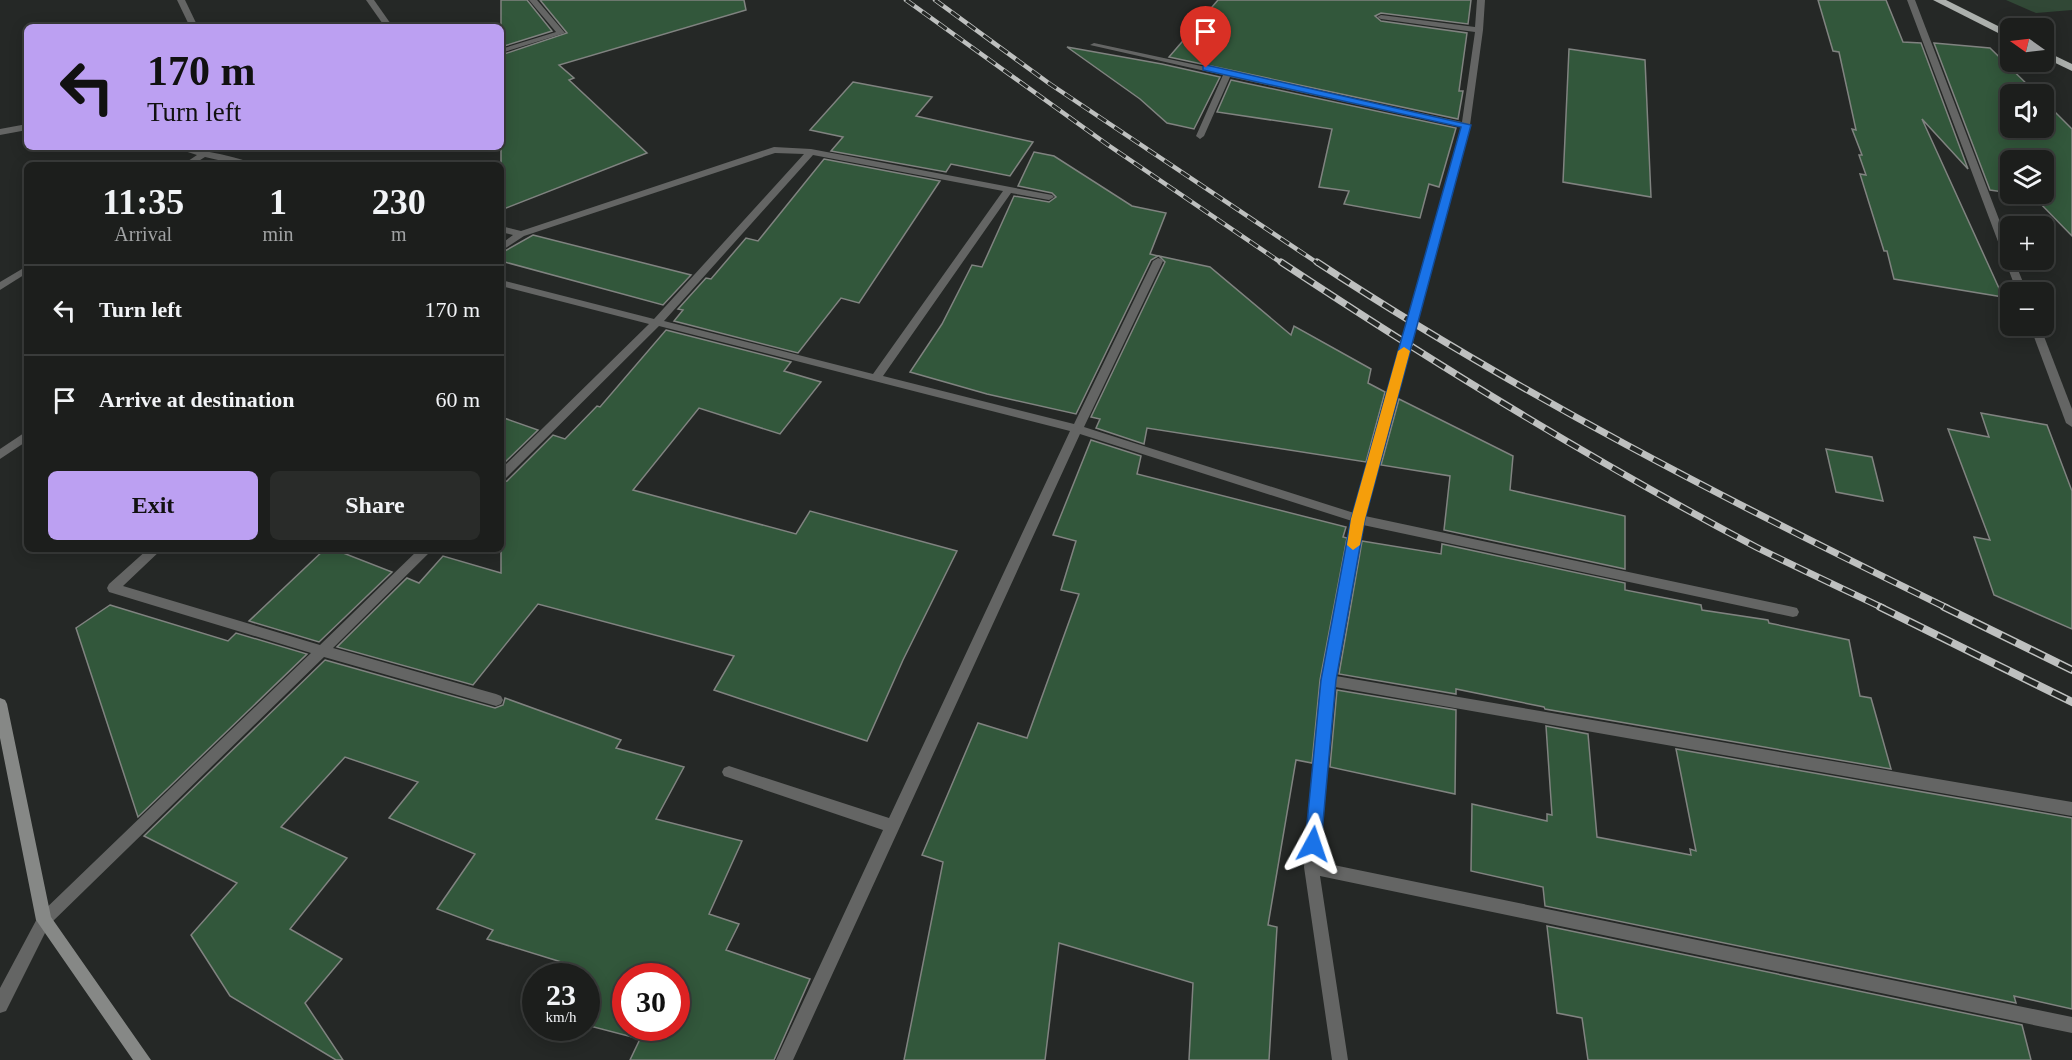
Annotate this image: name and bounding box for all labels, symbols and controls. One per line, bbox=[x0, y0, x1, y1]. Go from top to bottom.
pin bbox=[1180, 6, 1231, 68]
icon: arrive bbox=[1189, 15, 1222, 48]
north arrow bbox=[2000, 18, 2054, 72]
map controls bbox=[2000, 18, 2054, 336]
icon: left bbox=[48, 48, 126, 126]
text: 170 m bbox=[147, 48, 256, 94]
button: sound bbox=[2000, 84, 2054, 138]
text: Turn left bbox=[147, 97, 241, 127]
button: layers bbox=[2000, 150, 2054, 204]
text: 11:35 bbox=[102, 182, 184, 222]
text: 1 bbox=[269, 182, 287, 222]
text: 230 bbox=[372, 182, 426, 222]
button: + bbox=[2000, 216, 2054, 270]
text: Arrival bbox=[114, 223, 172, 245]
text: min bbox=[262, 223, 294, 245]
text: m bbox=[391, 223, 407, 245]
button: − bbox=[2000, 282, 2054, 336]
icon: left bbox=[48, 294, 81, 327]
text: Turn left bbox=[99, 297, 182, 322]
text: 170 m bbox=[424, 297, 480, 322]
icon: arrive bbox=[48, 384, 81, 417]
text: Arrive at destination bbox=[99, 387, 295, 412]
text: 60 m bbox=[435, 387, 480, 412]
button: Exit bbox=[48, 471, 258, 540]
button: Share bbox=[270, 471, 480, 540]
position arrow bbox=[1281, 812, 1345, 876]
speed limit sign: 30 bbox=[612, 963, 690, 1041]
text: 23 bbox=[546, 978, 576, 1011]
text: km/h bbox=[546, 1009, 576, 1025]

